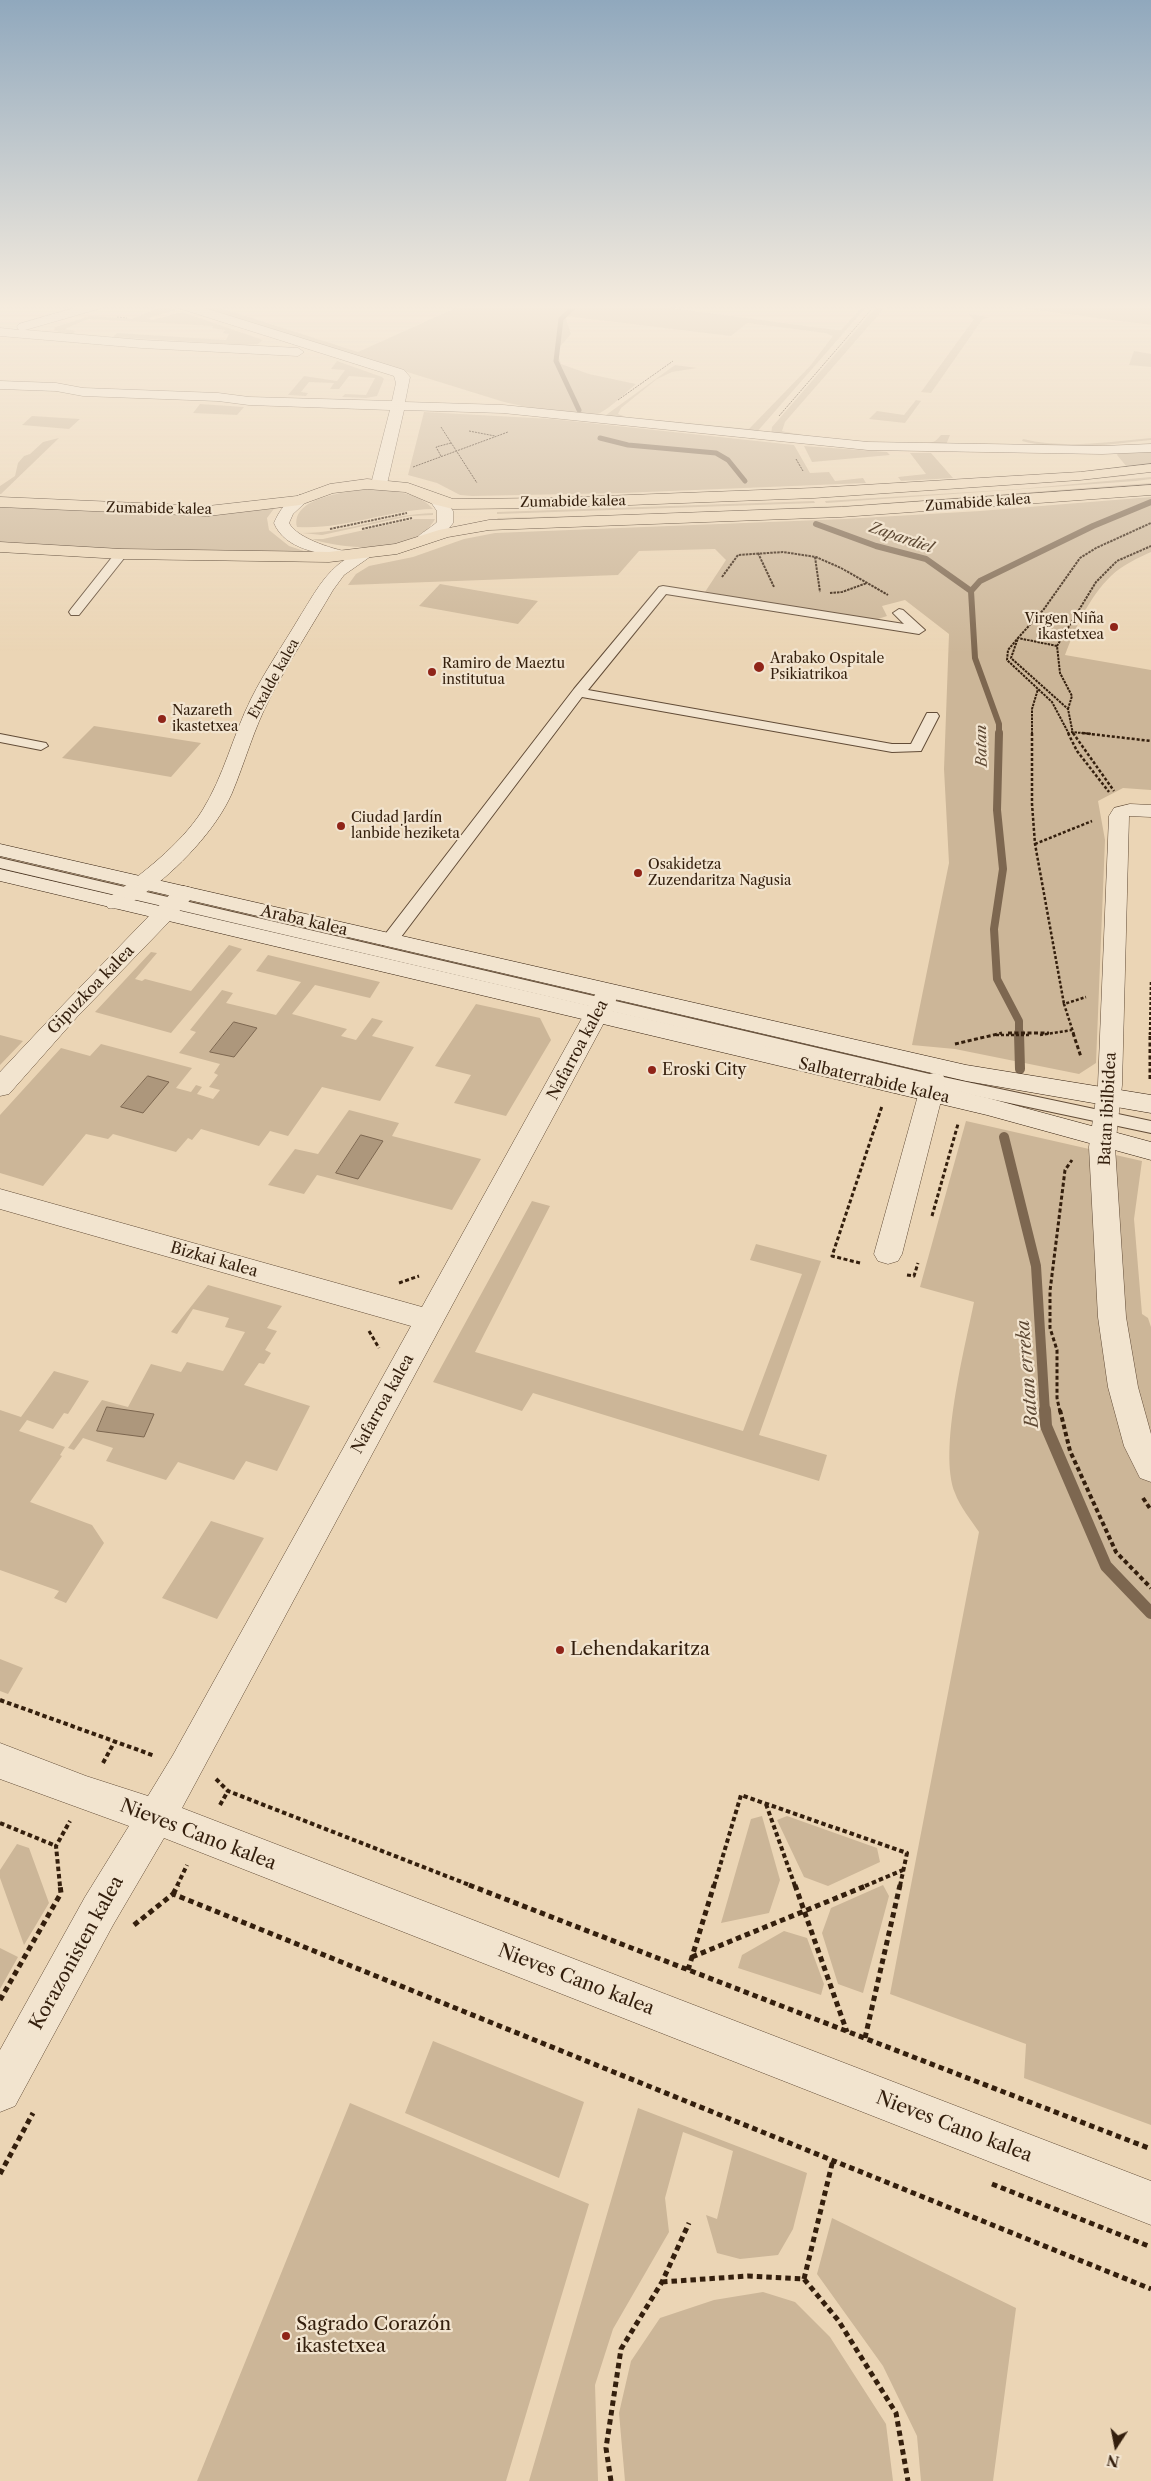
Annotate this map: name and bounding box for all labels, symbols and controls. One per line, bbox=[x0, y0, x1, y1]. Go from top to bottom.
street label: Zumabide kalea bbox=[925, 491, 1031, 515]
street label: Zumabide kalea bbox=[520, 493, 626, 511]
street label: Zumabide kalea bbox=[106, 500, 212, 518]
water label: Zapardiel bbox=[866, 519, 936, 557]
place label: Virgen Niña ikastetxea bbox=[1024, 611, 1104, 644]
marker: Virgen Niña ikastetxea bbox=[1108, 621, 1120, 633]
street label: Etxalde kalea bbox=[245, 636, 303, 722]
place label: Arabako Ospitale Psikiatrikoa bbox=[770, 651, 884, 684]
place label: Ramiro de Maeztu institutua bbox=[442, 656, 565, 689]
marker: Arabako Ospitale Psikiatrikoa bbox=[752, 660, 766, 674]
marker: Ramiro de Maeztu institutua bbox=[426, 666, 438, 678]
place label: Nazareth ikastetxea bbox=[172, 703, 238, 736]
marker: Nazareth ikastetxea bbox=[156, 713, 168, 725]
water label: Batan bbox=[973, 725, 991, 767]
place label: Ciudad Jardín lanbide heziketa bbox=[351, 810, 460, 842]
marker: Ciudad Jardín lanbide heziketa bbox=[335, 820, 347, 832]
place label: Osakidetza Zuzendaritza Nagusia bbox=[648, 857, 791, 890]
marker: Osakidetza Zuzendaritza Nagusia bbox=[632, 867, 644, 879]
street label: Araba kalea bbox=[259, 902, 349, 940]
street label: Gipuzkoa kalea bbox=[44, 941, 138, 1039]
street label: Nafarroa kalea bbox=[544, 997, 612, 1103]
street label: Batan ibilbidea bbox=[1095, 1052, 1121, 1166]
street label: Salbaterrabide kalea bbox=[797, 1054, 951, 1108]
place label: Eroski City bbox=[662, 1060, 747, 1080]
marker: Eroski City bbox=[646, 1064, 658, 1076]
street label: Bizkai kalea bbox=[168, 1238, 260, 1282]
water label: Batan erreka bbox=[1013, 1319, 1043, 1429]
street label: Nafarroa kalea bbox=[348, 1351, 418, 1457]
place label: Lehendakaritza bbox=[570, 1639, 710, 1661]
marker: Lehendakaritza bbox=[554, 1644, 566, 1656]
street label: Nieves Cano kalea bbox=[117, 1795, 279, 1875]
street label: Korazonisten kalea bbox=[25, 1872, 129, 2034]
street label: Nieves Cano kalea bbox=[495, 1940, 657, 2020]
street label: Nieves Cano kalea bbox=[873, 2087, 1035, 2167]
place label: Sagrado Corazón ikastetxea bbox=[296, 2314, 451, 2358]
marker: Sagrado Corazón ikastetxea bbox=[280, 2330, 292, 2342]
north arrow bbox=[1091, 2421, 1141, 2471]
text: N bbox=[1105, 2451, 1121, 2471]

